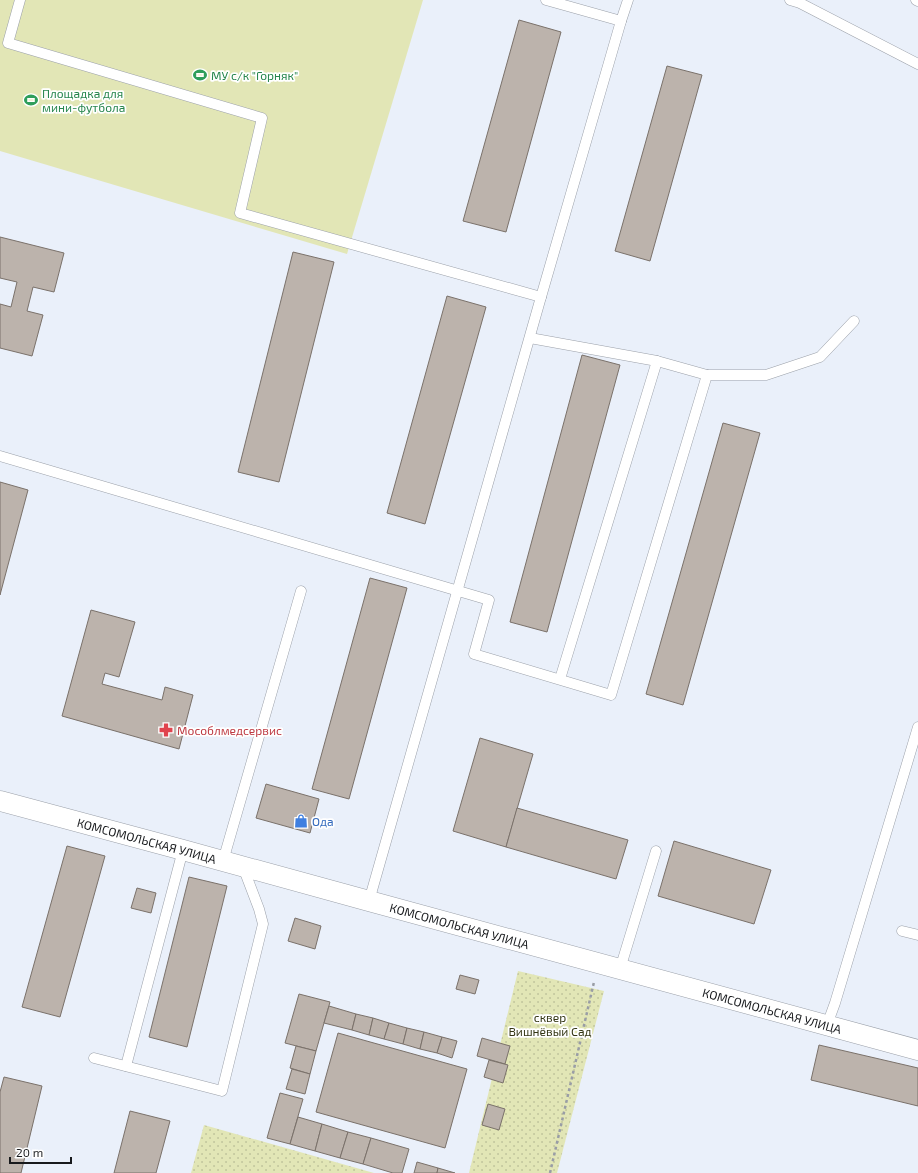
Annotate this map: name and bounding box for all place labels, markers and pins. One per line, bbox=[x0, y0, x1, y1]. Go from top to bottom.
sports icon: МУ с/к "Горняк" bbox=[192, 67, 208, 83]
place label: МУ с/к "Горняк" bbox=[211, 68, 298, 82]
place label: Площадка для мини-футбола bbox=[42, 86, 125, 115]
sports icon: Площадка для мини-футбола bbox=[23, 92, 39, 108]
pharmacy icon: Мособлмедсервис bbox=[158, 722, 174, 738]
place label: Мособлмедсервис bbox=[177, 723, 282, 737]
shop icon: Ода bbox=[293, 813, 309, 829]
place label: Ода bbox=[312, 814, 334, 828]

